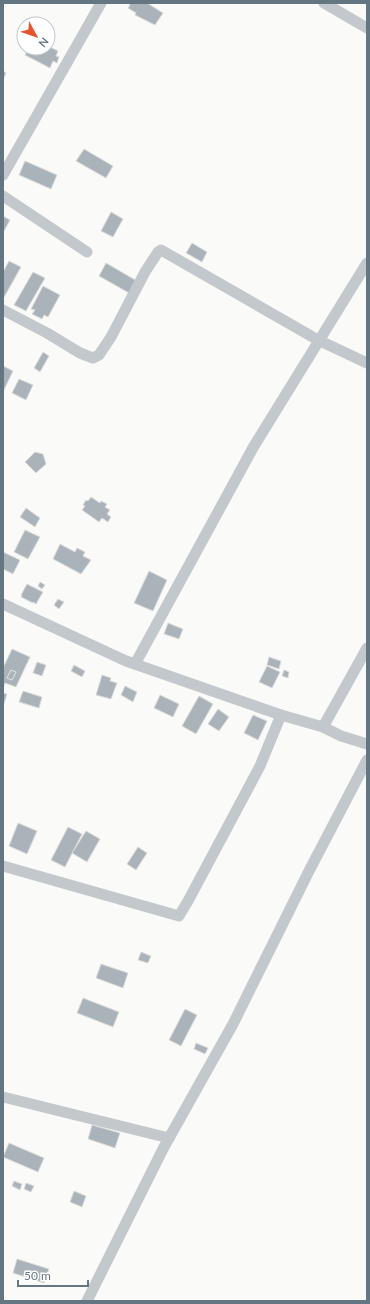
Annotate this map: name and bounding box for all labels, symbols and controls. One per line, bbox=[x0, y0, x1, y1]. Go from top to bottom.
north arrow bbox=[16, 16, 56, 56]
text: N bbox=[36, 35, 52, 50]
scale bar bbox=[18, 1262, 88, 1288]
text: 50 m bbox=[24, 1268, 51, 1283]

